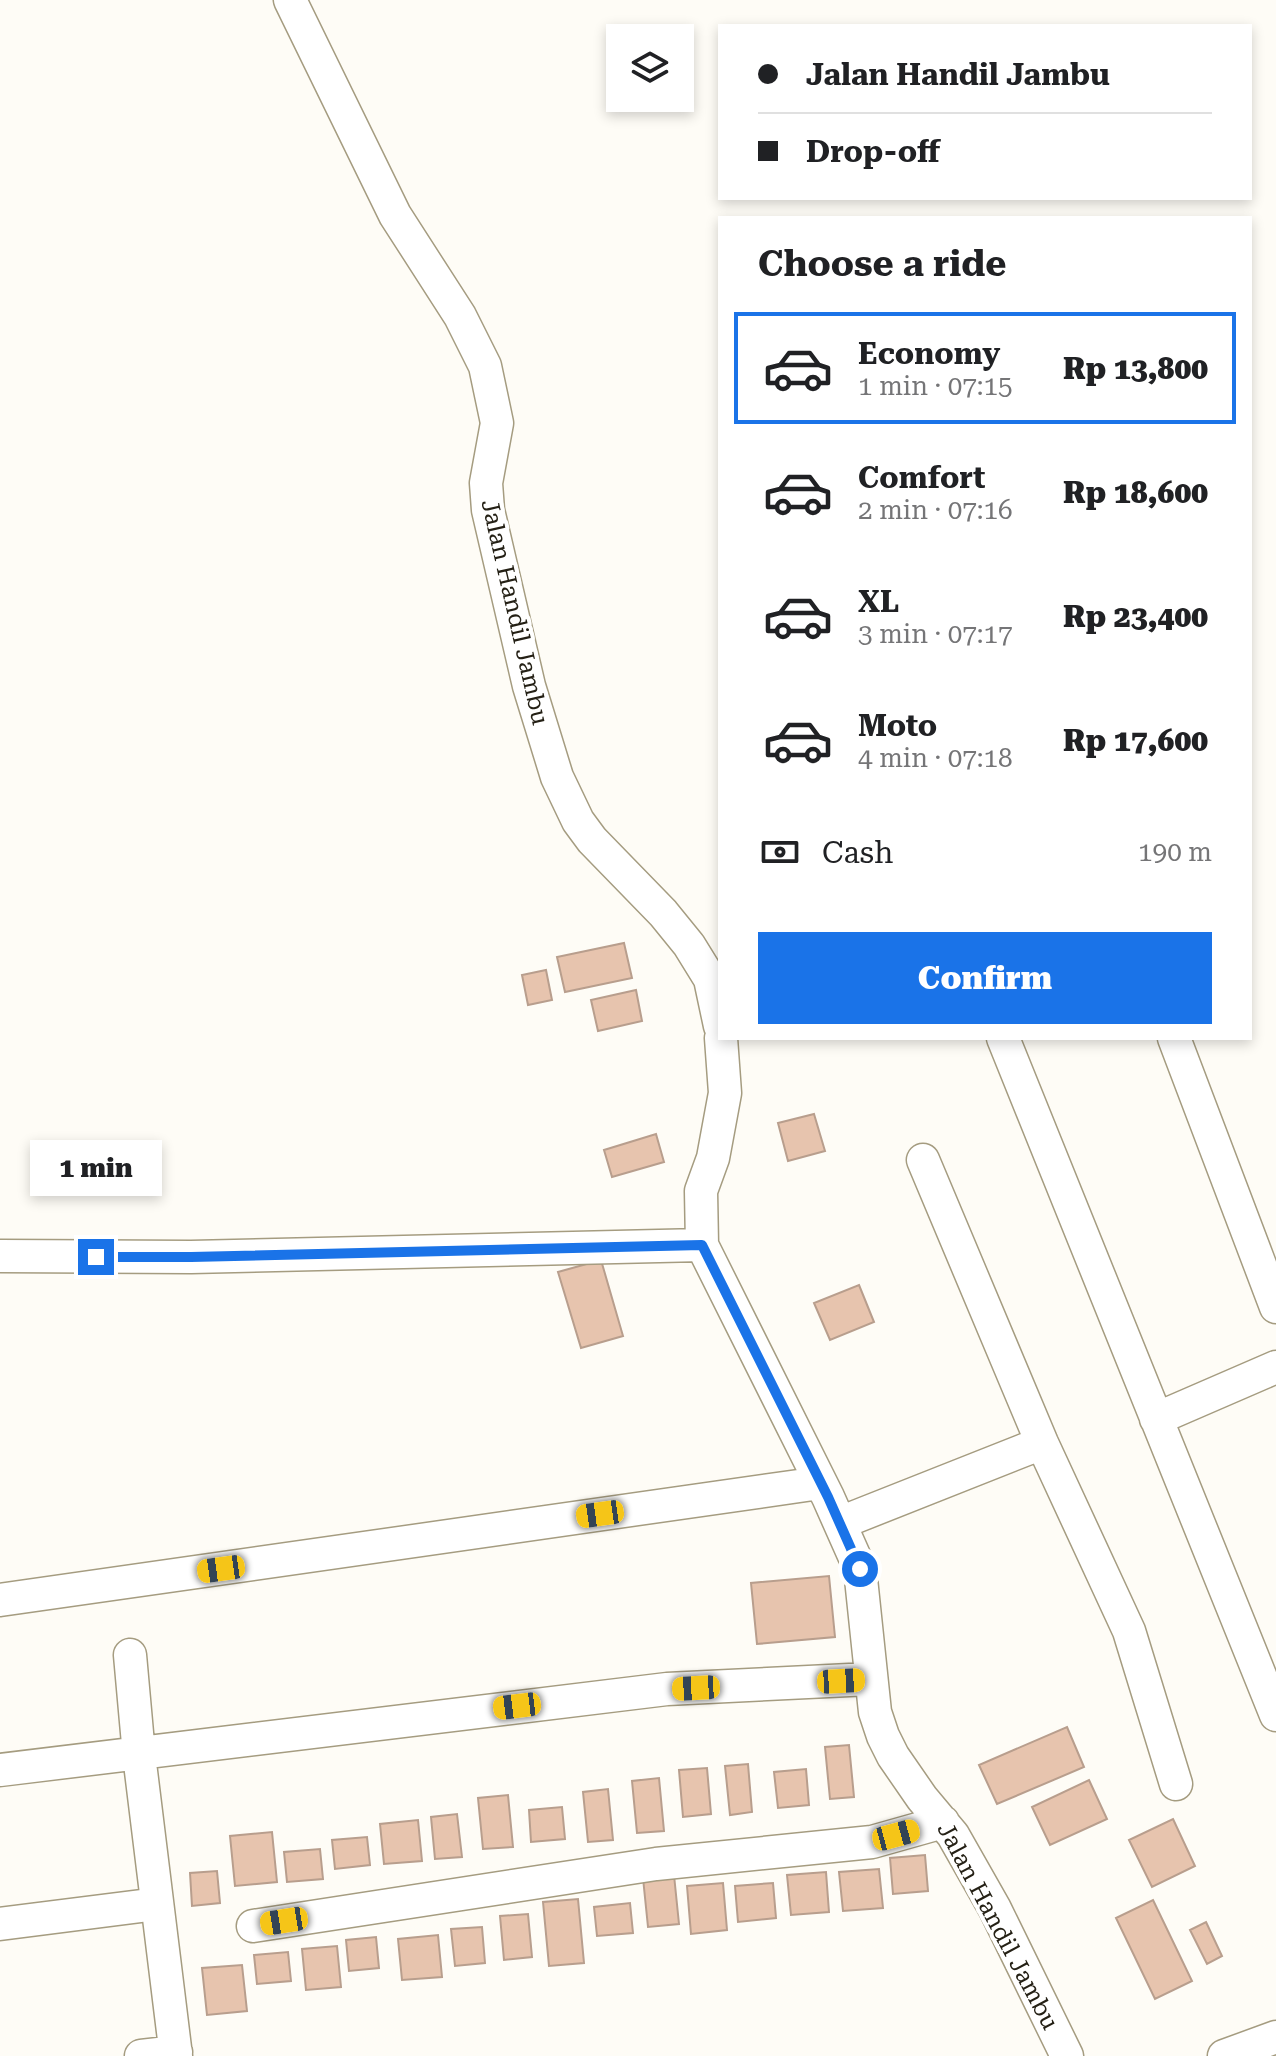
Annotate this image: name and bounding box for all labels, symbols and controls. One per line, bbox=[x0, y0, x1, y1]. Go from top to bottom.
map controls bbox=[606, 24, 694, 112]
button: layers bbox=[606, 24, 694, 112]
text: Jalan Handil Jambu bbox=[806, 57, 1110, 92]
text: Drop-off bbox=[806, 134, 940, 169]
text: Choose a ride bbox=[758, 243, 1006, 285]
icon: car bbox=[762, 332, 834, 404]
text: Economy bbox=[858, 336, 1000, 371]
text: Rp 13,800 bbox=[1063, 351, 1208, 386]
text: 1 min · 07:15 bbox=[858, 371, 1013, 401]
icon: car bbox=[762, 456, 834, 528]
text: Comfort bbox=[858, 460, 985, 495]
text: Rp 18,600 bbox=[1063, 475, 1208, 510]
text: 2 min · 07:16 bbox=[858, 495, 1013, 525]
street label: Jalan Handil Jambu bbox=[475, 496, 555, 728]
icon: car bbox=[762, 580, 834, 652]
text: XL bbox=[858, 584, 899, 619]
text: Rp 23,400 bbox=[1063, 599, 1208, 634]
text: 3 min · 07:17 bbox=[858, 619, 1013, 649]
icon: car bbox=[762, 704, 834, 776]
text: Moto bbox=[858, 708, 937, 743]
text: Rp 17,600 bbox=[1063, 723, 1208, 758]
text: 4 min · 07:18 bbox=[858, 743, 1013, 773]
icon: cash bbox=[758, 830, 802, 874]
text: Cash bbox=[822, 835, 893, 870]
text: 190 m bbox=[1138, 837, 1212, 867]
button: Confirm bbox=[758, 932, 1212, 1024]
callout: 1 min bbox=[30, 1141, 162, 1197]
text: 1 min bbox=[59, 1153, 133, 1183]
route end bbox=[78, 1239, 114, 1275]
car bbox=[575, 1499, 625, 1529]
route start bbox=[842, 1551, 878, 1587]
car bbox=[196, 1554, 246, 1584]
car bbox=[816, 1668, 866, 1694]
car bbox=[671, 1675, 721, 1701]
car bbox=[492, 1691, 542, 1721]
car bbox=[870, 1817, 922, 1853]
street label: Jalan Handil Jambu bbox=[931, 1818, 1065, 2034]
car bbox=[258, 1905, 310, 1937]

